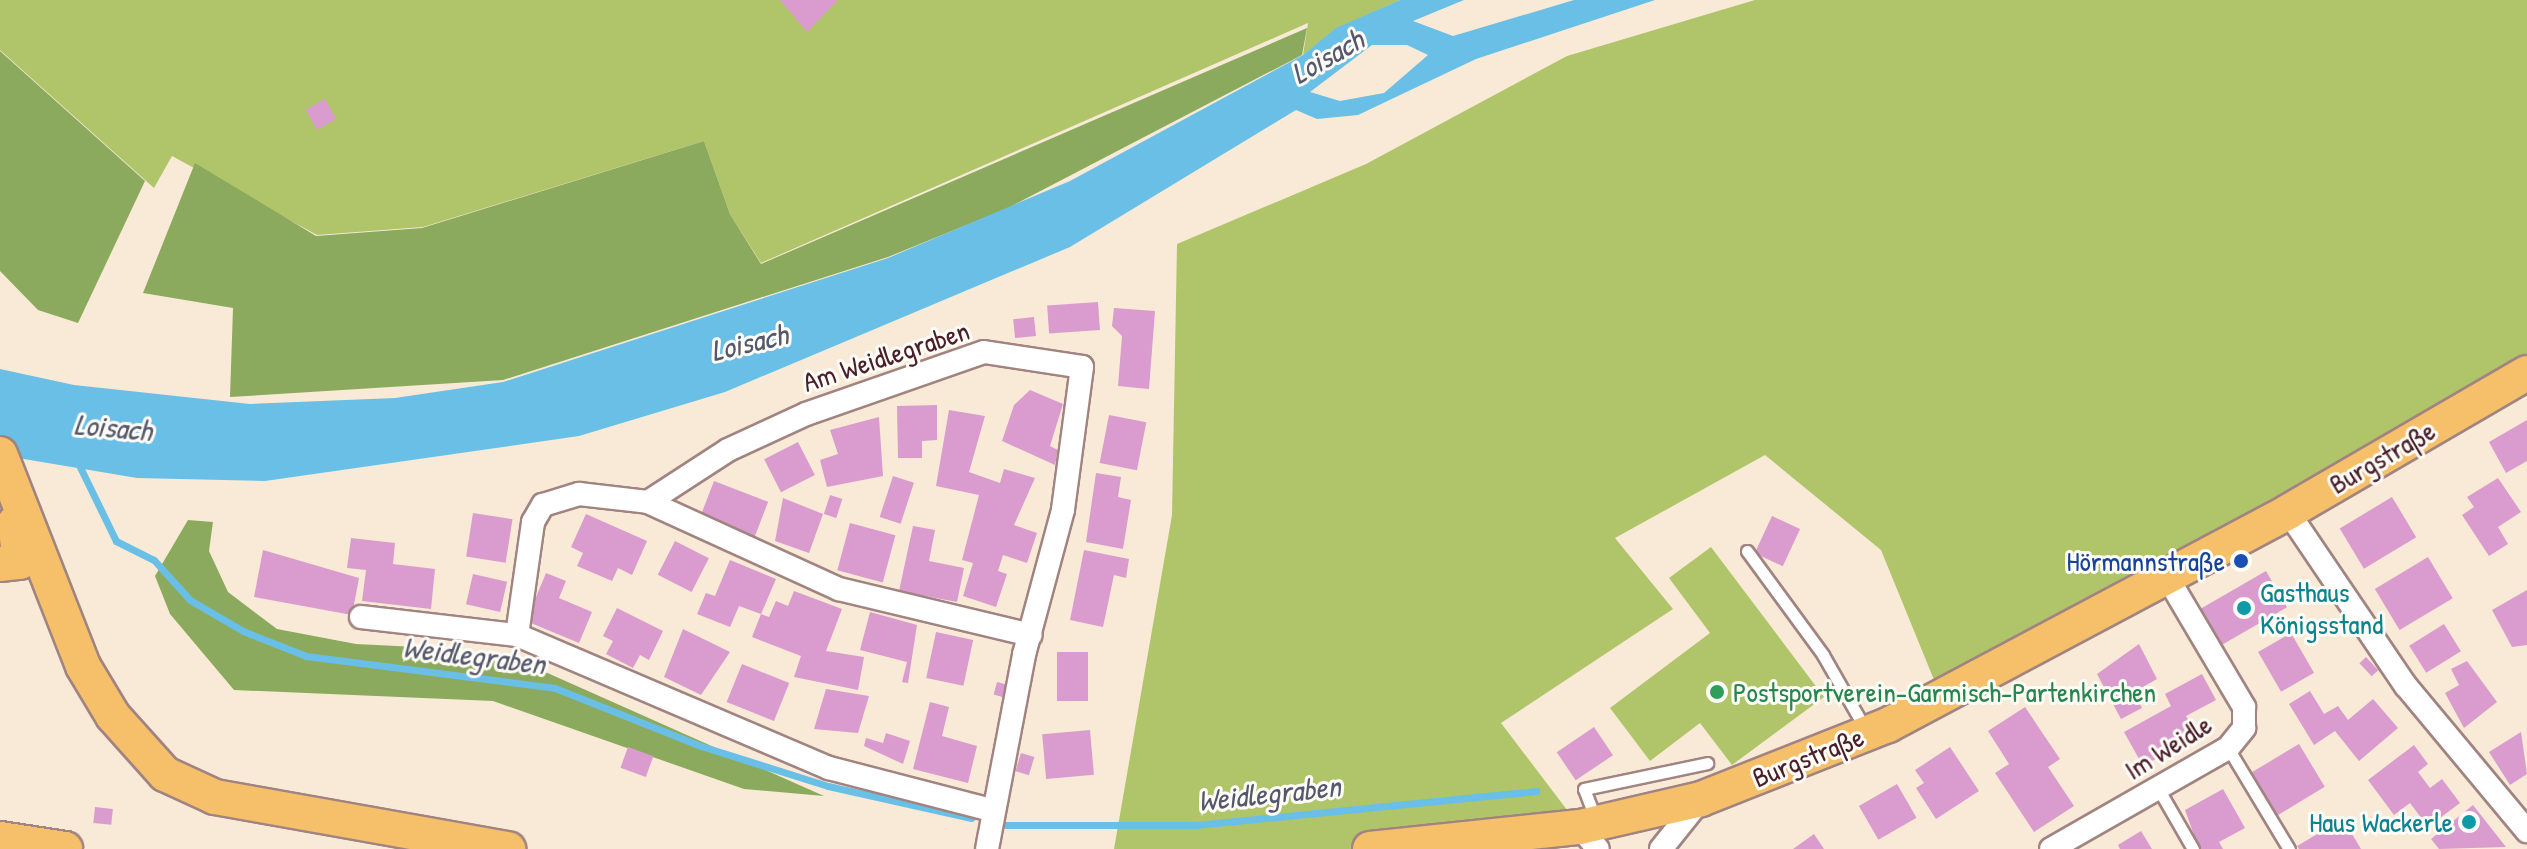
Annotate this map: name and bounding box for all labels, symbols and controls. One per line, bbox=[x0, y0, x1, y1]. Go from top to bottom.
water label: Loisach bbox=[1284, 21, 1370, 91]
street label: Am Weidlegraben bbox=[799, 313, 973, 399]
water label: Loisach bbox=[707, 316, 791, 368]
water label: Loisach bbox=[73, 406, 153, 448]
street label: Burgstraße bbox=[2323, 413, 2441, 501]
place label: Hörmannstraße bbox=[2066, 544, 2225, 578]
marker: Hörmannstraße bbox=[2232, 552, 2250, 570]
place label: Gasthaus Königsstand bbox=[2260, 575, 2383, 641]
marker: Gasthaus Königsstand bbox=[2235, 599, 2253, 617]
water label: Weidlegraben bbox=[401, 628, 547, 682]
place label: Postsportverein-Garmisch-Partenkirchen bbox=[1733, 675, 2156, 709]
marker: Postsportverein-Garmisch-Partenkirchen bbox=[1708, 683, 1726, 701]
street label: Im Weidle bbox=[2118, 707, 2218, 787]
street label: Burgstraße bbox=[1748, 720, 1868, 794]
water label: Weidlegraben bbox=[1196, 768, 1342, 818]
place label: Haus Wackerle bbox=[2309, 805, 2453, 839]
marker: Haus Wackerle bbox=[2460, 813, 2478, 831]

